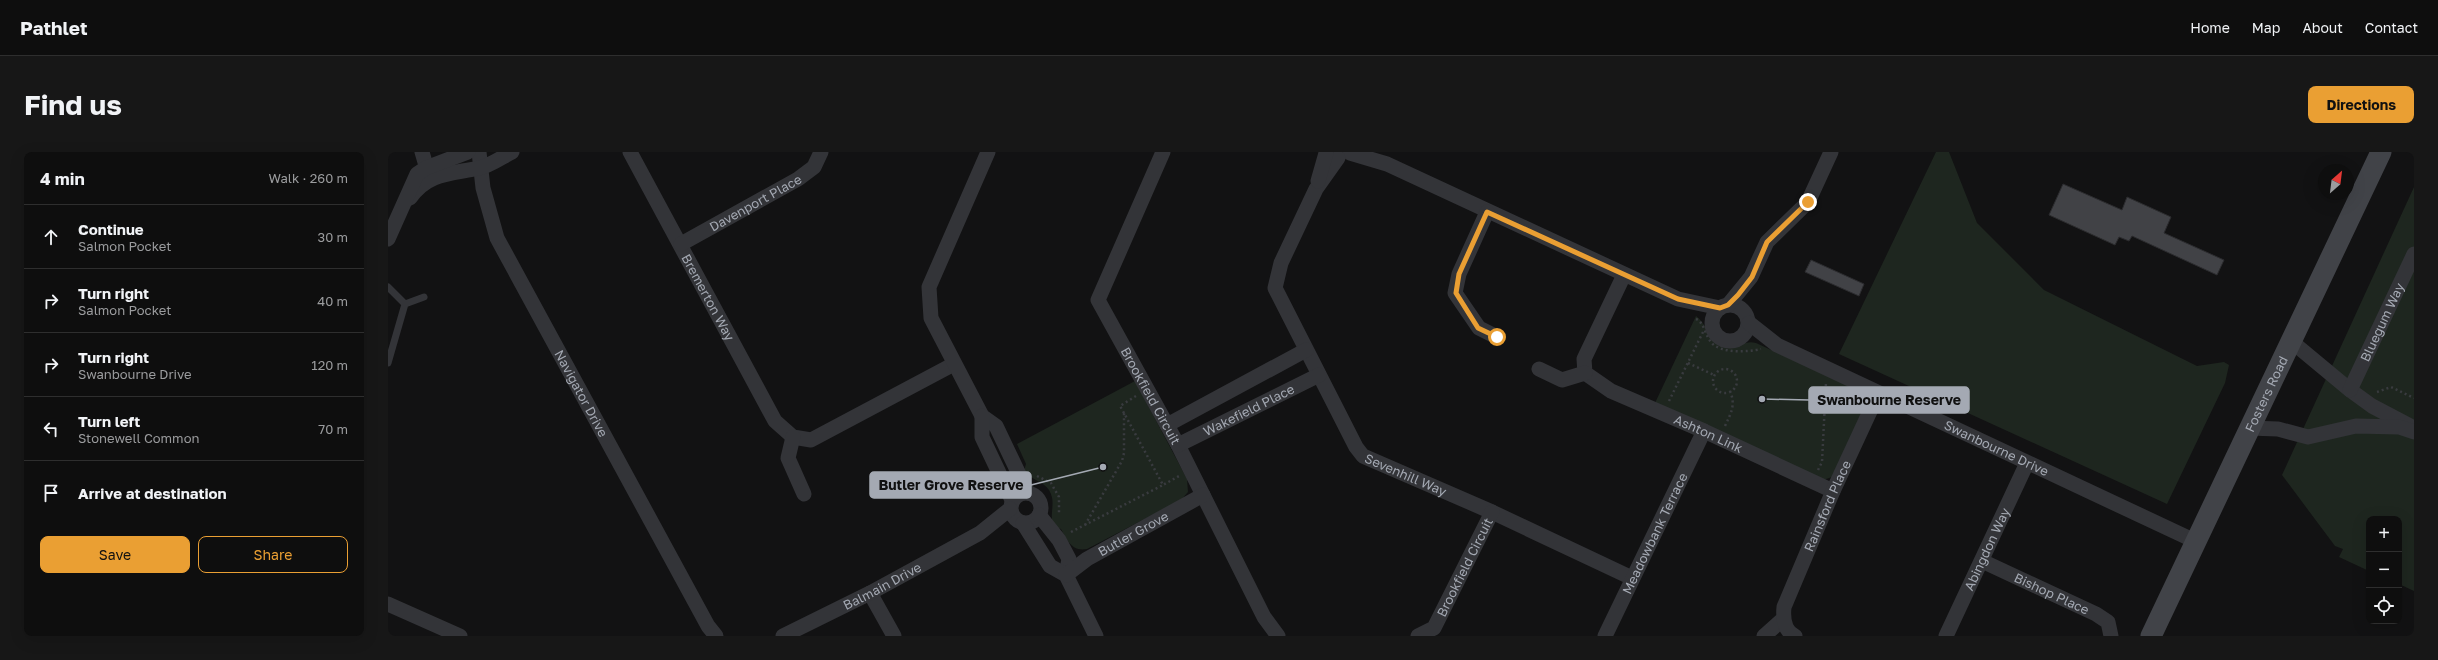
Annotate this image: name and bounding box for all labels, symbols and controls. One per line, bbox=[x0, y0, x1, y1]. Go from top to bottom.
text: Pathlet bbox=[20, 16, 88, 39]
text: Home bbox=[2190, 19, 2230, 36]
text: Map bbox=[2252, 19, 2280, 36]
text: About bbox=[2302, 19, 2343, 36]
text: Contact bbox=[2365, 19, 2418, 36]
button: Directions bbox=[2308, 86, 2414, 123]
text: Find us bbox=[24, 88, 122, 121]
north arrow bbox=[2318, 164, 2354, 200]
text: 4 min bbox=[40, 168, 85, 189]
text: Walk · 260 m bbox=[269, 170, 348, 186]
street label: Davenport Place bbox=[706, 171, 804, 235]
route end bbox=[1799, 193, 1817, 211]
text: Continue bbox=[78, 220, 144, 238]
icon: ahead bbox=[40, 226, 62, 248]
text: 30 m bbox=[318, 229, 348, 245]
text: Salmon Pocket bbox=[78, 238, 171, 254]
street label: Bremerton Way bbox=[678, 251, 739, 344]
street label: Bluegum Way bbox=[2357, 279, 2408, 364]
text: Turn right bbox=[78, 284, 149, 302]
icon: right bbox=[40, 290, 62, 312]
text: 40 m bbox=[317, 293, 348, 309]
text: Salmon Pocket bbox=[78, 302, 171, 318]
route start bbox=[1488, 328, 1506, 346]
street label: Brookfield Circuit bbox=[1118, 344, 1184, 447]
street label: Navigator Drive bbox=[551, 347, 612, 440]
text: Turn right bbox=[78, 348, 149, 366]
street label: Fosters Road bbox=[2241, 353, 2291, 434]
icon: right bbox=[40, 354, 62, 376]
text: 120 m bbox=[311, 357, 348, 373]
text: Swanbourne Drive bbox=[78, 366, 192, 382]
street label: Wakefield Place bbox=[1201, 381, 1297, 439]
callout: Swanbourne Reserve bbox=[1809, 387, 1969, 413]
text: Swanbourne Reserve bbox=[1817, 391, 1961, 408]
street label: Ashton Link bbox=[1672, 411, 1746, 456]
text: Turn left bbox=[78, 412, 140, 430]
street label: Swanbourne Drive bbox=[1942, 417, 2051, 479]
icon: left bbox=[40, 418, 62, 440]
text: 70 m bbox=[318, 421, 348, 437]
text: Stonewell Common bbox=[78, 430, 199, 446]
street label: Sevenhill Way bbox=[1362, 450, 1450, 500]
street label: Rainsford Place bbox=[1800, 458, 1854, 554]
street label: Meadowbank Terrace bbox=[1619, 470, 1691, 597]
callout: Butler Grove Reserve bbox=[870, 472, 1031, 498]
text: Butler Grove Reserve bbox=[878, 476, 1024, 493]
icon: arrive bbox=[40, 482, 62, 504]
text: Arrive at destination bbox=[78, 484, 227, 502]
street label: Abingdon Way bbox=[1960, 504, 2013, 593]
street label: Butler Grove bbox=[1095, 508, 1171, 559]
street label: Brookfield Circuit bbox=[1433, 515, 1496, 619]
map controls bbox=[2366, 516, 2402, 624]
button: + bbox=[2366, 516, 2402, 552]
button: Save bbox=[40, 536, 190, 573]
button: Share bbox=[198, 536, 348, 573]
button: − bbox=[2366, 552, 2402, 588]
street label: Balmain Drive bbox=[840, 559, 924, 613]
street label: Bishop Place bbox=[2012, 569, 2092, 618]
button: locate bbox=[2366, 588, 2402, 624]

